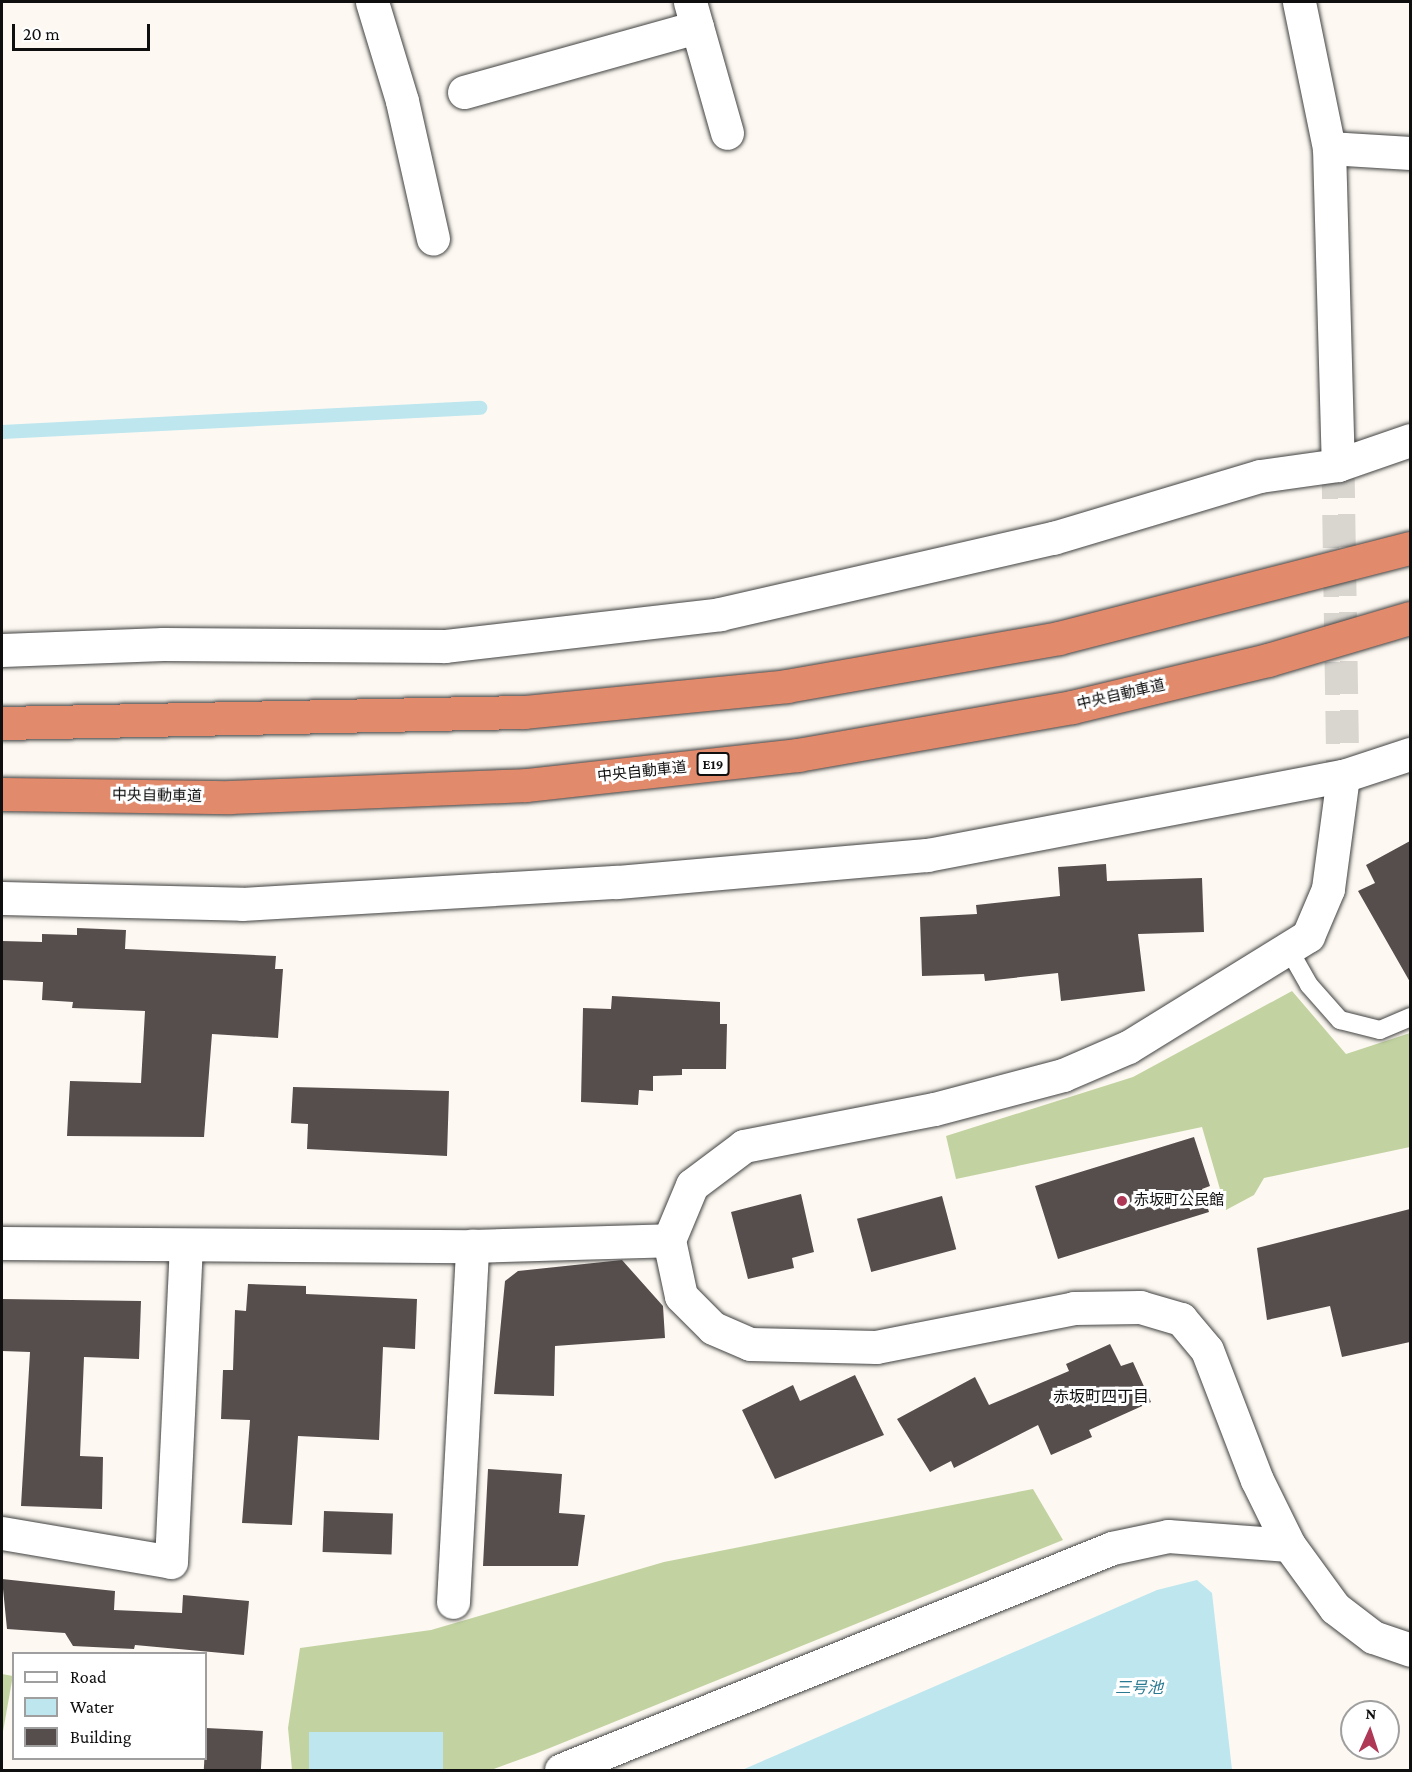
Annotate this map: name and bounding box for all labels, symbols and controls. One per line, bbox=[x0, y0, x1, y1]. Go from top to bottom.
scale bar bbox=[15, 12, 153, 50]
text: 20 m bbox=[23, 24, 60, 44]
street label: 中央自動車道 bbox=[1075, 676, 1167, 714]
road number: E19 bbox=[696, 753, 730, 775]
street label: 中央自動車道 bbox=[596, 758, 688, 786]
street label: 中央自動車道 bbox=[112, 786, 202, 806]
place label: 赤坂町公民館 bbox=[1134, 1192, 1224, 1210]
marker: 赤坂町公民館 bbox=[1115, 1194, 1129, 1208]
district label: 赤坂町四丁目 bbox=[1053, 1387, 1149, 1407]
legend bbox=[12, 1652, 207, 1760]
text: Road bbox=[70, 1667, 107, 1687]
water label: 三号池 bbox=[1115, 1678, 1163, 1698]
text: Water bbox=[70, 1697, 114, 1717]
north arrow bbox=[1340, 1700, 1400, 1760]
text: N bbox=[1365, 1705, 1377, 1722]
text: Building bbox=[70, 1727, 131, 1747]

